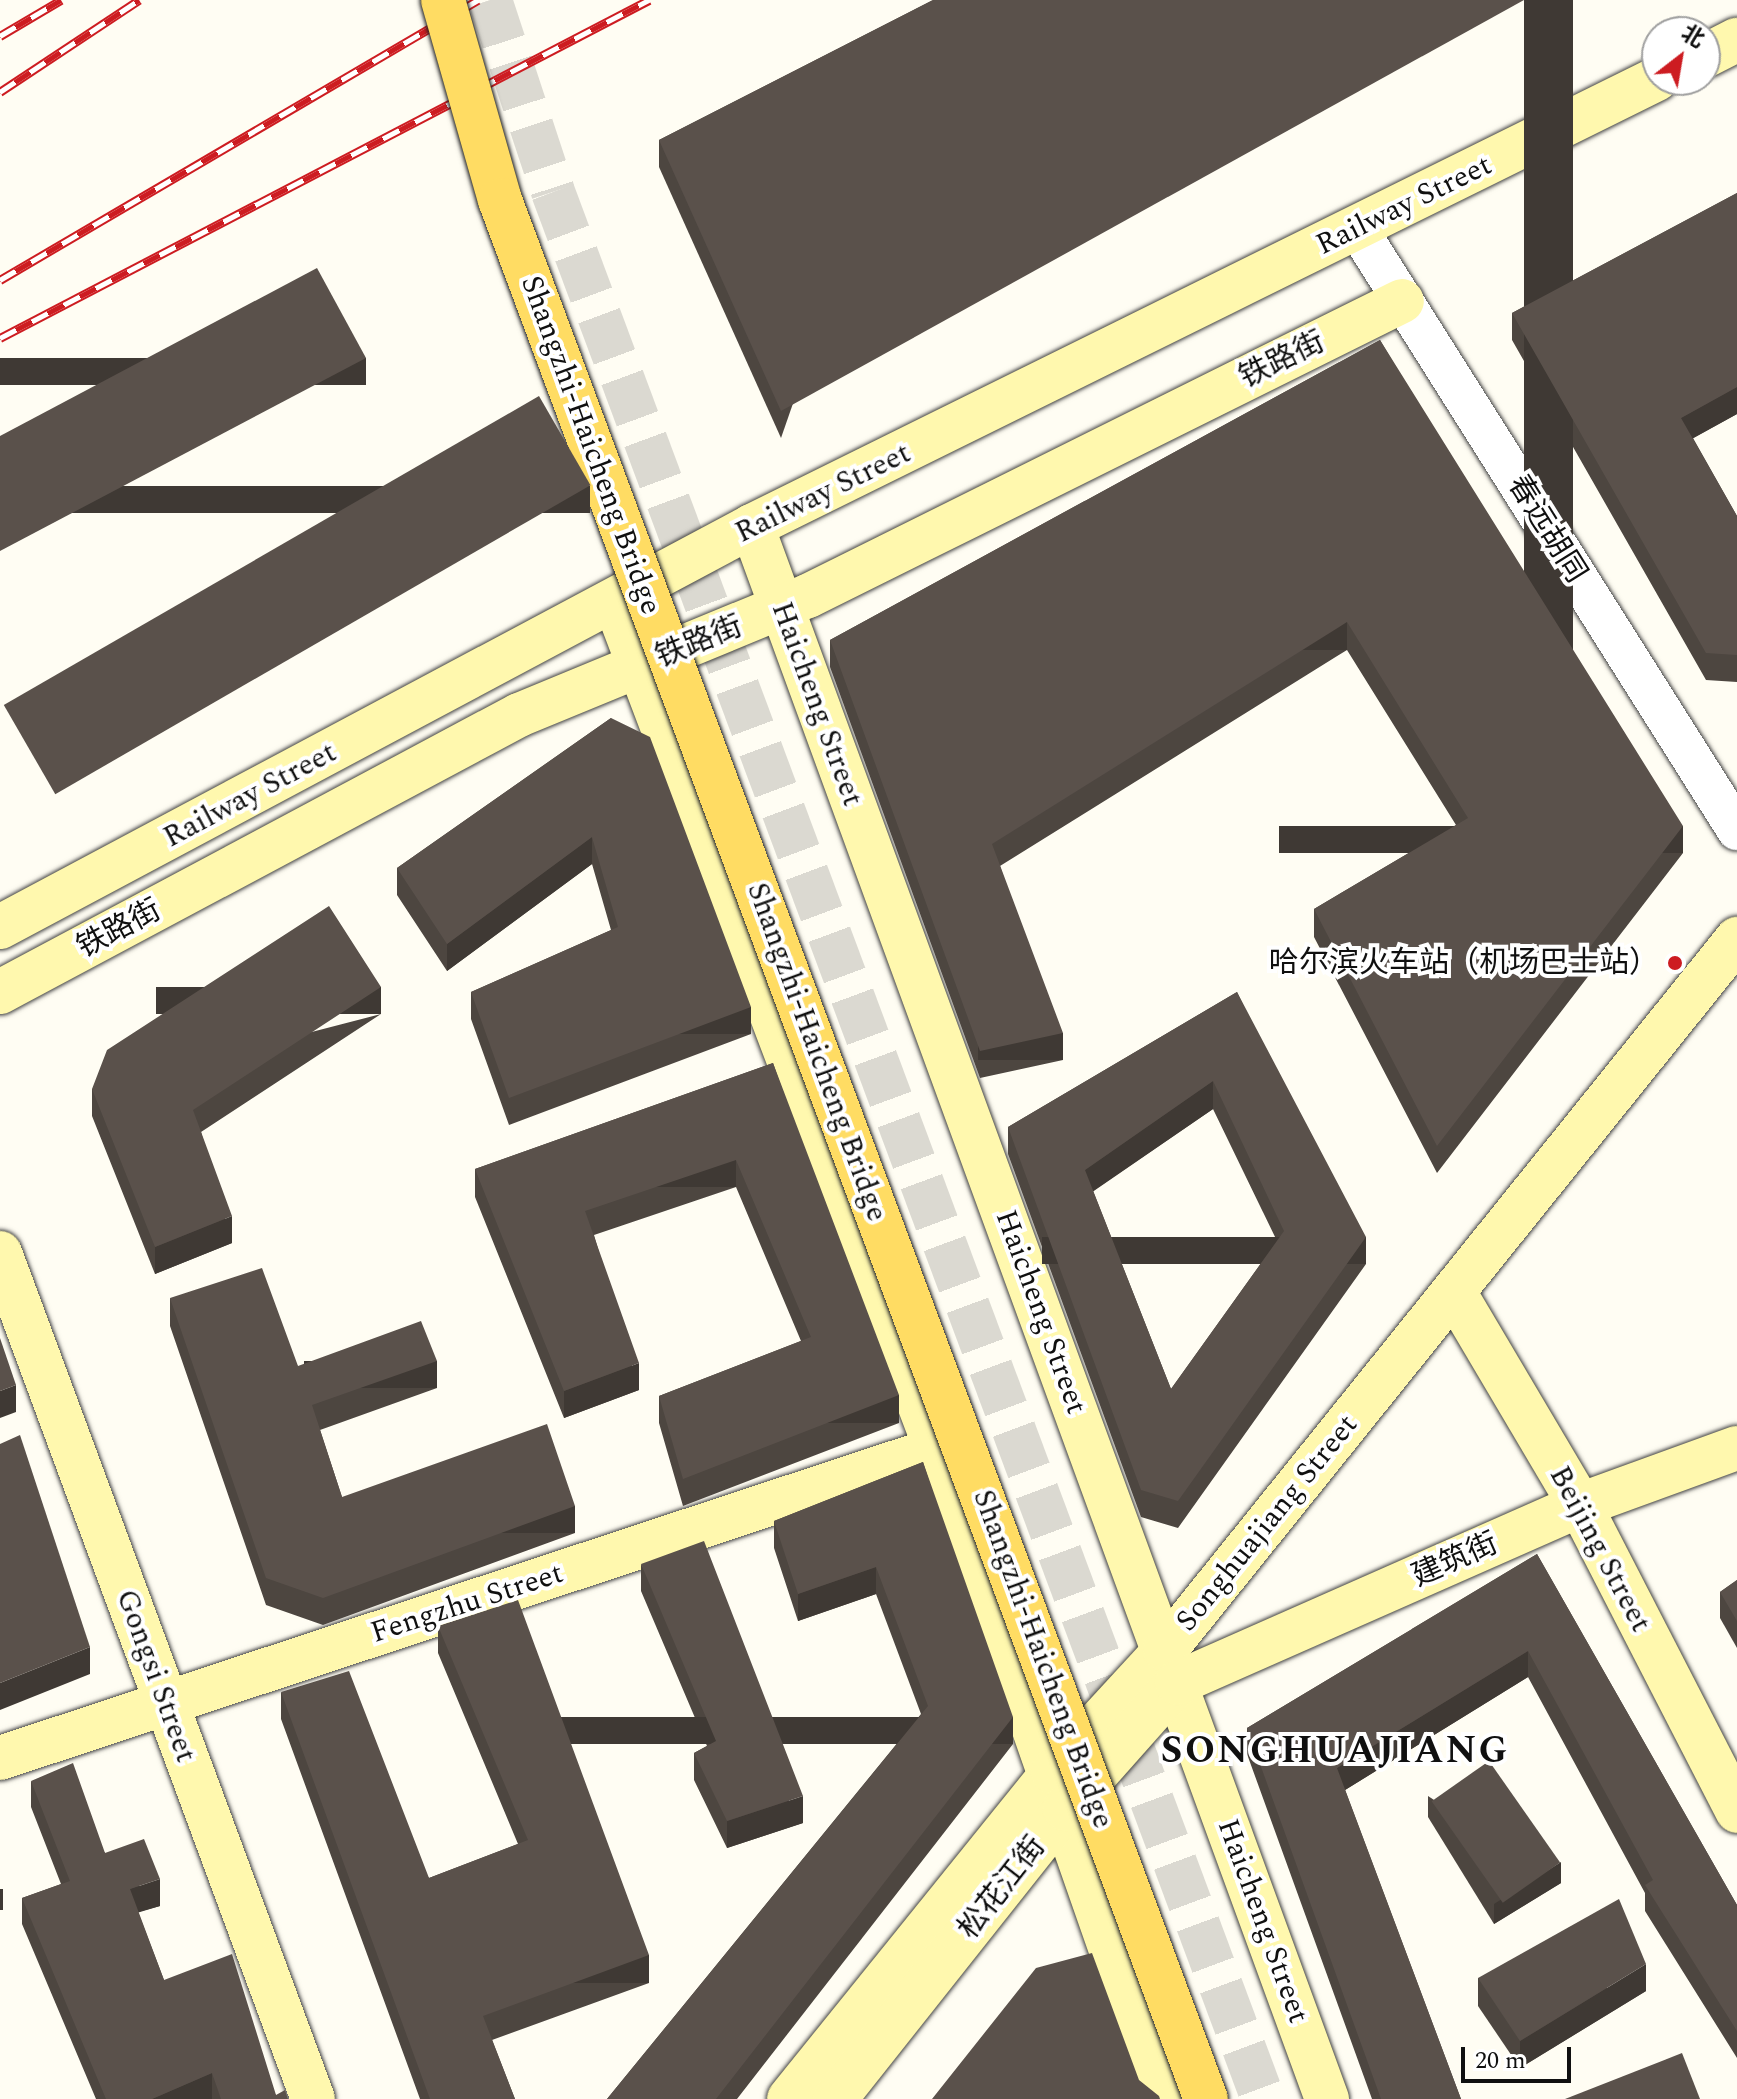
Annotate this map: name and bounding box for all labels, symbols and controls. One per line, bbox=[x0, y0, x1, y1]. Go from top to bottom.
north arrow bbox=[1641, 16, 1721, 96]
text: 北 bbox=[1675, 17, 1711, 57]
street label: Railway Street bbox=[1310, 147, 1498, 263]
street label: Shangzhi-Haicheng Bridge bbox=[513, 271, 669, 619]
street label: 铁路街 bbox=[1234, 324, 1330, 396]
street label: Railway Street bbox=[729, 435, 917, 551]
street label: 春远胡同 bbox=[1500, 469, 1594, 589]
street label: Haicheng Street bbox=[763, 597, 871, 811]
street label: 铁路街 bbox=[651, 608, 747, 676]
street label: Railway Street bbox=[157, 734, 343, 856]
street label: Shangzhi-Haicheng Bridge bbox=[739, 878, 895, 1226]
street label: 铁路街 bbox=[71, 892, 167, 966]
place label: 哈尔滨火车站（机场巴士站） bbox=[1269, 945, 1659, 981]
marker: 哈尔滨火车站（机场巴士站） bbox=[1666, 954, 1684, 972]
street label: Haicheng Street bbox=[987, 1205, 1095, 1419]
street label: Songhuajiang Street bbox=[1169, 1407, 1365, 1639]
street label: Beijing Street bbox=[1541, 1460, 1659, 1638]
street label: Shangzhi-Haicheng Bridge bbox=[965, 1485, 1121, 1833]
street label: 建筑街 bbox=[1407, 1525, 1503, 1595]
street label: Fengzhu Street bbox=[366, 1555, 568, 1651]
street label: Gongsi Street bbox=[108, 1585, 204, 1767]
district label: SONGHUAJIANG bbox=[1161, 1729, 1509, 1775]
street label: Haicheng Street bbox=[1209, 1814, 1317, 2028]
street label: 松花江街 bbox=[951, 1830, 1053, 1946]
scale bar bbox=[1465, 2031, 1575, 2081]
text: 20 m bbox=[1475, 2043, 1526, 2079]

